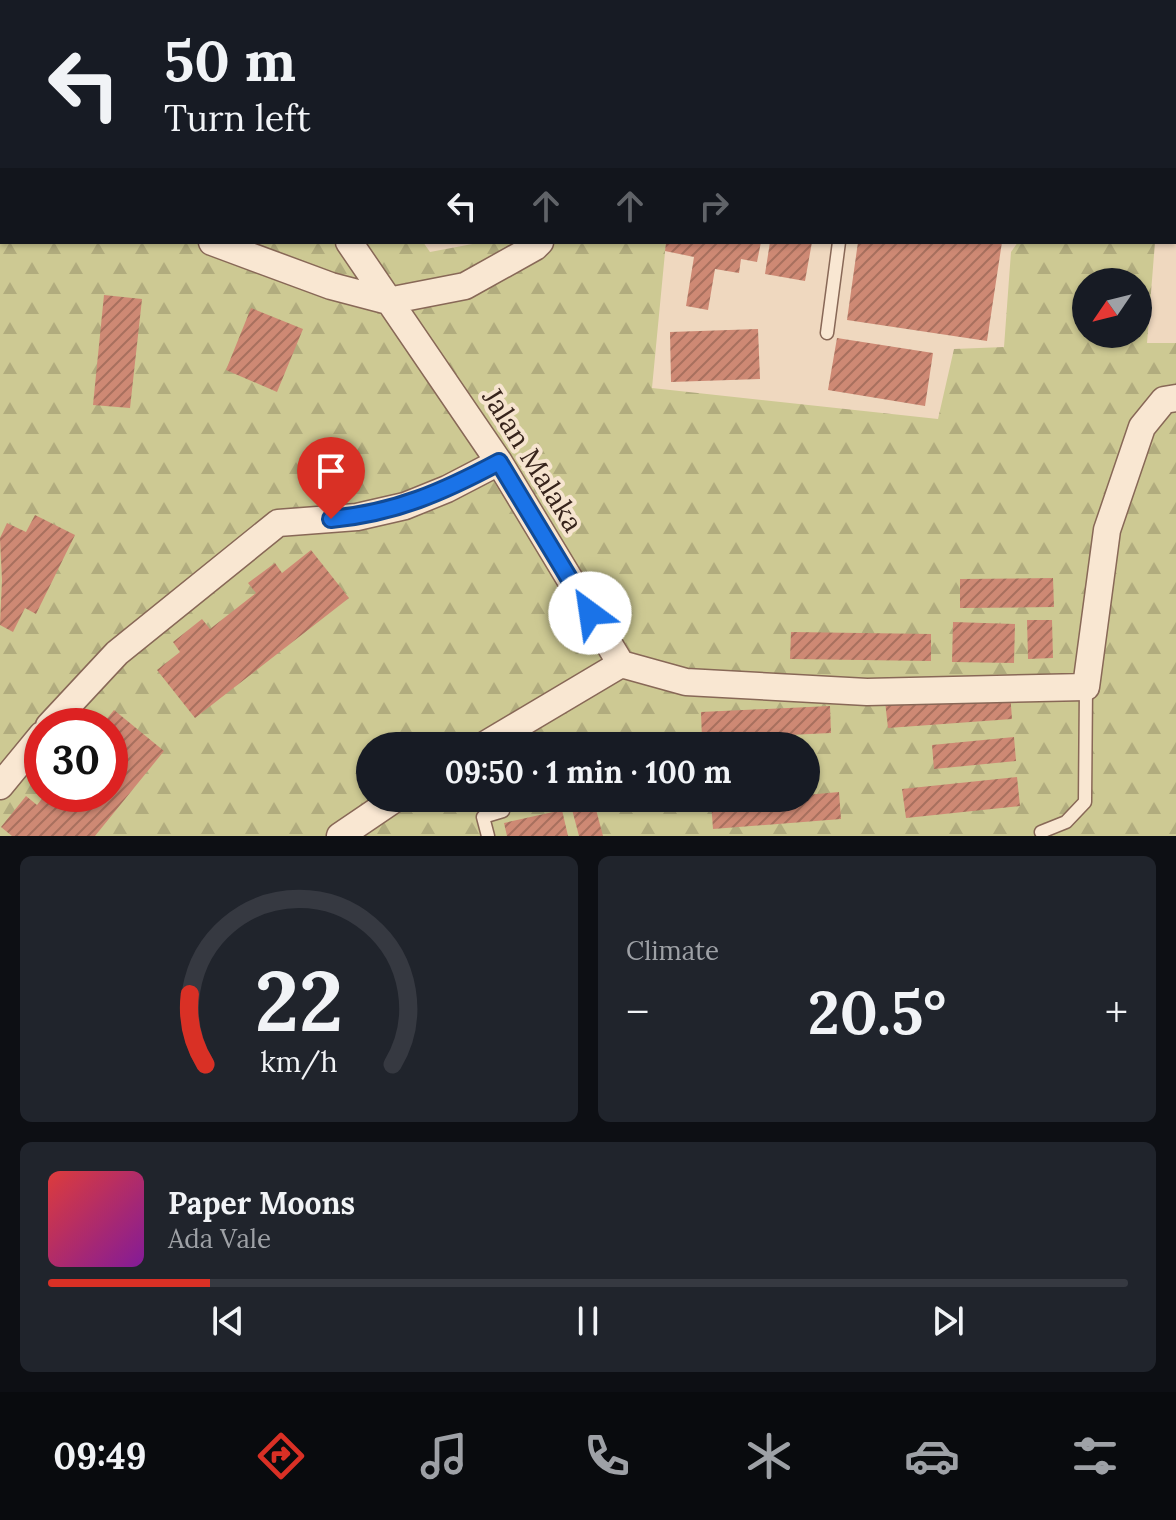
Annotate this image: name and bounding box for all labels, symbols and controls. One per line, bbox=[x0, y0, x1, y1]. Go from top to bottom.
text: 50 m bbox=[164, 25, 296, 96]
icon: left bbox=[32, 32, 136, 136]
text: Turn left bbox=[164, 95, 311, 141]
icon: left bbox=[440, 184, 484, 228]
icon: ahead bbox=[524, 184, 568, 228]
icon: ahead bbox=[608, 184, 652, 228]
icon: right bbox=[692, 184, 736, 228]
north arrow bbox=[1072, 268, 1152, 348]
map controls bbox=[1072, 268, 1152, 348]
street label: Jalan Malaka bbox=[474, 381, 591, 538]
pin bbox=[297, 437, 365, 519]
icon: arrive bbox=[309, 449, 353, 493]
position arrow bbox=[548, 571, 632, 655]
speed limit sign: 30 bbox=[24, 708, 128, 812]
text: 09:50 · 1 min · 100 m bbox=[445, 753, 731, 791]
text: Climate bbox=[626, 934, 719, 967]
text: 22 bbox=[255, 947, 343, 1054]
text: 20.5° bbox=[808, 974, 946, 1050]
text: − bbox=[626, 984, 649, 1040]
text: + bbox=[1105, 984, 1128, 1040]
text: km/h bbox=[260, 1043, 338, 1080]
text: Paper Moons bbox=[168, 1184, 355, 1222]
text: Ada Vale bbox=[168, 1222, 271, 1255]
icon: previous bbox=[206, 1299, 250, 1343]
icon: pause bbox=[566, 1299, 610, 1343]
icon: next bbox=[926, 1299, 970, 1343]
icon: directions bbox=[253, 1428, 309, 1484]
icon: music bbox=[416, 1428, 472, 1484]
icon: phone bbox=[579, 1428, 635, 1484]
icon: climate bbox=[741, 1428, 797, 1484]
icon: car bbox=[904, 1428, 960, 1484]
icon: filters bbox=[1067, 1428, 1123, 1484]
text: 09:49 bbox=[53, 1433, 146, 1479]

